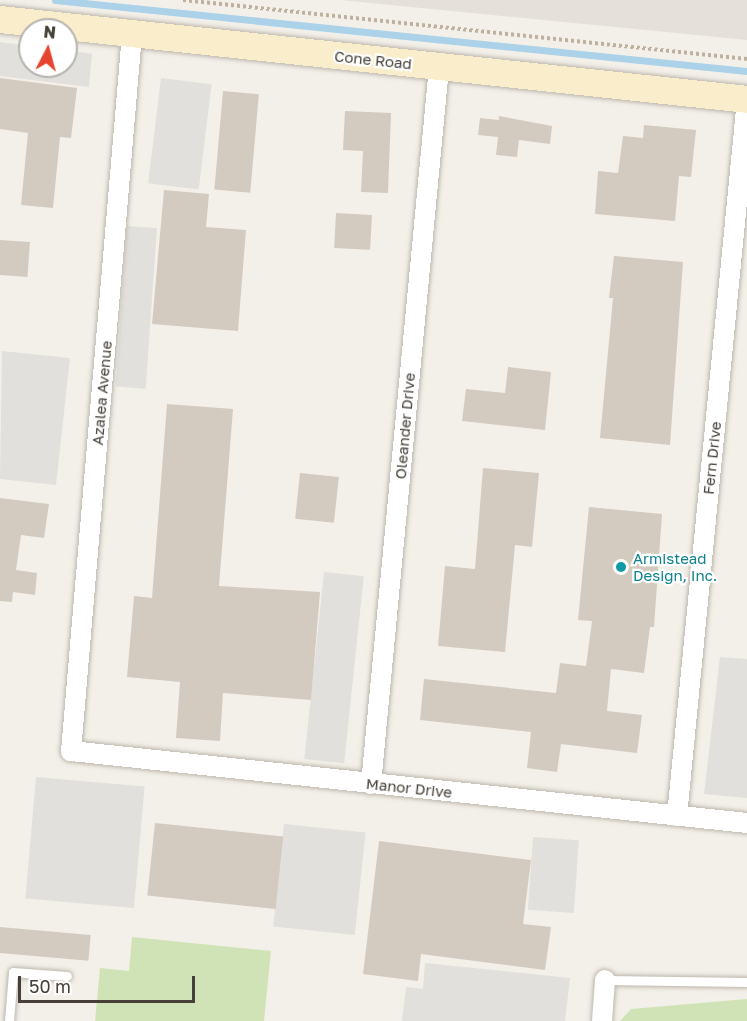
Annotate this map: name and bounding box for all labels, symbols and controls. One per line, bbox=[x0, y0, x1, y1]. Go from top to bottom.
north arrow bbox=[18, 18, 78, 78]
text: N bbox=[43, 22, 57, 43]
street label: Cone Road bbox=[333, 47, 413, 73]
street label: Azalea Avenue bbox=[88, 340, 116, 446]
street label: Oleander Drive bbox=[391, 372, 419, 480]
street label: Fern Drive bbox=[699, 421, 725, 495]
place label: Armistead Design, Inc. bbox=[633, 549, 717, 584]
marker: Armistead Design, Inc. bbox=[614, 560, 628, 574]
street label: Manor Drive bbox=[365, 775, 453, 801]
scale bar bbox=[21, 964, 198, 1002]
text: 50 m bbox=[29, 975, 71, 997]

